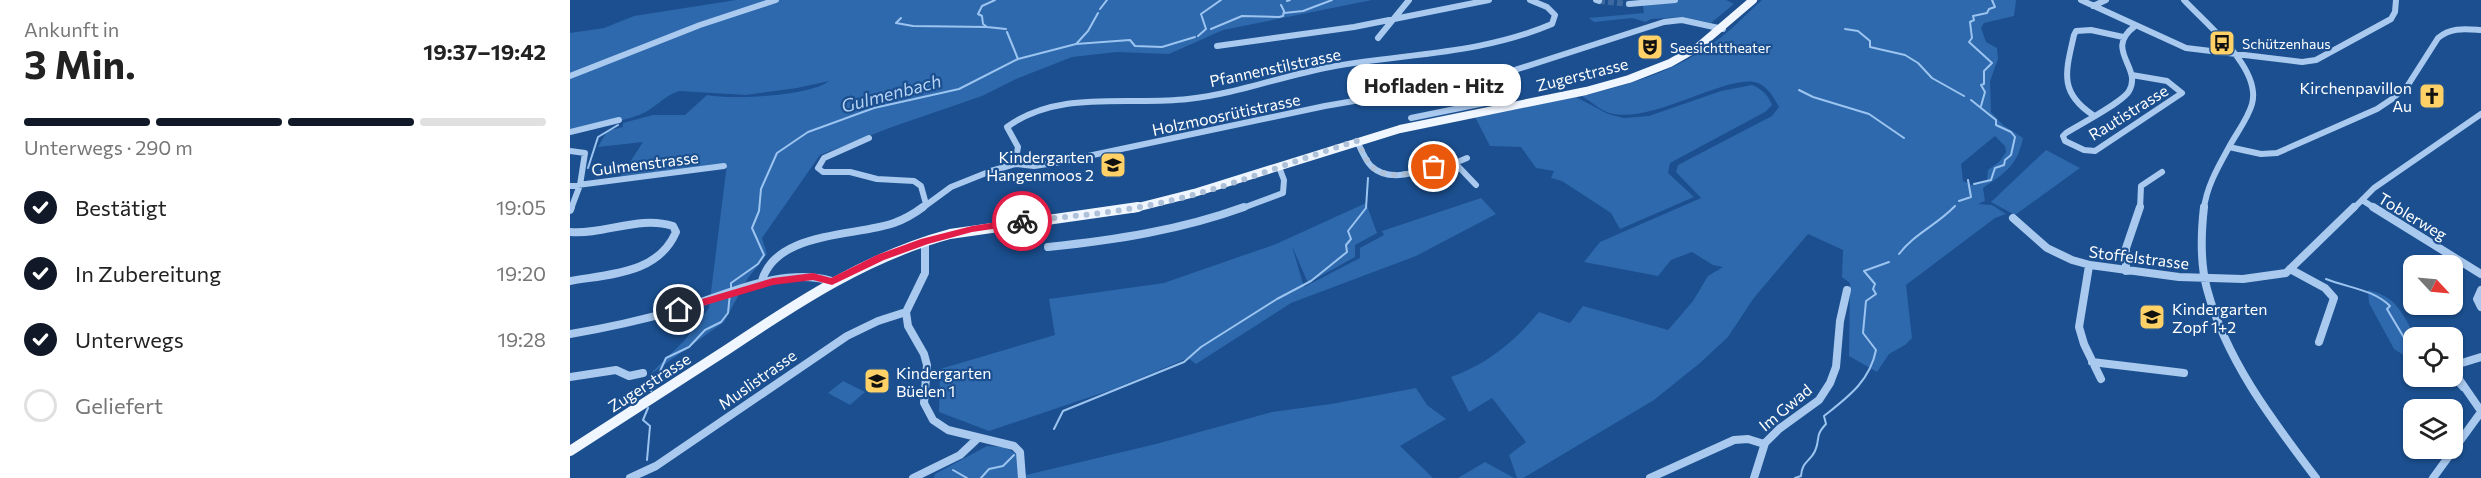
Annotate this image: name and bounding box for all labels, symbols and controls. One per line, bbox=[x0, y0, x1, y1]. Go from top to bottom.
text: Ankunft in bbox=[24, 17, 119, 41]
bus stop icon: Schützenhaus bbox=[2207, 28, 2237, 58]
theatre icon: Seesichttheater bbox=[1635, 32, 1665, 62]
place label: Schützenhaus bbox=[2242, 35, 2331, 52]
text: 19:37–19:42 bbox=[423, 38, 546, 65]
text: 3 Min. bbox=[24, 39, 135, 87]
place label: Seesichttheater bbox=[1670, 39, 1771, 56]
street label: Pfannenstilstrasse bbox=[1208, 44, 1342, 90]
street label: Zugerstrasse bbox=[1534, 53, 1630, 95]
callout: Hofladen - Hitz bbox=[1347, 65, 1521, 107]
water label: Gulmenbach bbox=[839, 69, 943, 117]
text: Hofladen - Hitz bbox=[1364, 73, 1504, 97]
place label: Kirchenpavillon Au bbox=[2300, 78, 2412, 115]
street label: Rautistrasse bbox=[2085, 80, 2171, 144]
church icon: Kirchenpavillon Au bbox=[2417, 81, 2447, 111]
street label: Holzmoosrütistrasse bbox=[1150, 89, 1302, 139]
text: Unterwegs · 290 m bbox=[24, 135, 193, 159]
pin bbox=[1408, 141, 1459, 192]
street label: Gulmenstrasse bbox=[590, 147, 700, 179]
place label: Kindergarten Hangenmoos 2 bbox=[986, 147, 1094, 184]
school or university icon: Kindergarten Hangenmoos 2 bbox=[1098, 150, 1128, 180]
icon: bag bbox=[1417, 150, 1450, 183]
street label: Toblerweg bbox=[2375, 188, 2451, 244]
icon: check bbox=[24, 191, 57, 224]
courier bbox=[992, 191, 1052, 251]
text: Bestätigt bbox=[75, 194, 167, 221]
text: 19:05 bbox=[496, 195, 546, 219]
icon: bike bbox=[1006, 205, 1039, 238]
street label: Stoffelstrasse bbox=[2088, 241, 2190, 273]
north arrow bbox=[2403, 255, 2463, 315]
map controls bbox=[2403, 255, 2463, 459]
icon: check bbox=[24, 257, 57, 290]
text: In Zubereitung bbox=[75, 260, 221, 287]
text: 19:20 bbox=[497, 261, 546, 285]
pin bbox=[653, 284, 704, 335]
icon: home bbox=[662, 293, 695, 326]
place label: Kindergarten Zopf 1+2 bbox=[2172, 299, 2267, 336]
school or university icon: Kindergarten Zopf 1+2 bbox=[2137, 302, 2167, 332]
icon: check bbox=[24, 323, 57, 356]
text: Unterwegs bbox=[75, 326, 184, 353]
text: 19:28 bbox=[497, 327, 546, 351]
button: locate bbox=[2403, 327, 2463, 387]
street label: Muslistrasse bbox=[714, 345, 800, 413]
street label: Zugerstrasse bbox=[604, 348, 694, 416]
place label: Kindergarten Büelen 1 bbox=[896, 363, 991, 400]
school or university icon: Kindergarten Büelen 1 bbox=[862, 366, 892, 396]
street label: Im Gwad bbox=[1755, 379, 1815, 435]
text: Geliefert bbox=[75, 392, 163, 419]
button: layers bbox=[2403, 399, 2463, 459]

